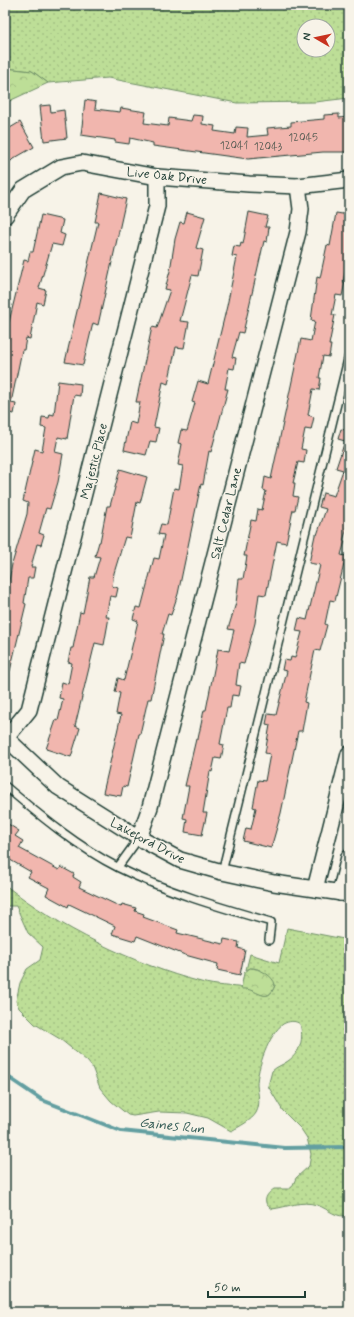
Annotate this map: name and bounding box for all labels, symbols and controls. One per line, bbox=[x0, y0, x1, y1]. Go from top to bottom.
north arrow bbox=[296, 18, 336, 58]
text: N bbox=[300, 32, 315, 41]
house number: 12045 bbox=[288, 131, 318, 145]
house number: 12041 bbox=[220, 139, 248, 153]
house number: 12043 bbox=[254, 140, 283, 154]
street label: Live Oak Drive bbox=[126, 164, 208, 189]
street label: Majestic Place bbox=[77, 421, 112, 501]
street label: Salt Cedar Lane bbox=[207, 466, 246, 561]
street label: Lakeford Drive bbox=[106, 814, 188, 870]
water label: Gaines Run bbox=[138, 1114, 206, 1138]
scale bar bbox=[208, 1273, 305, 1299]
text: 50 m bbox=[214, 1280, 241, 1296]

